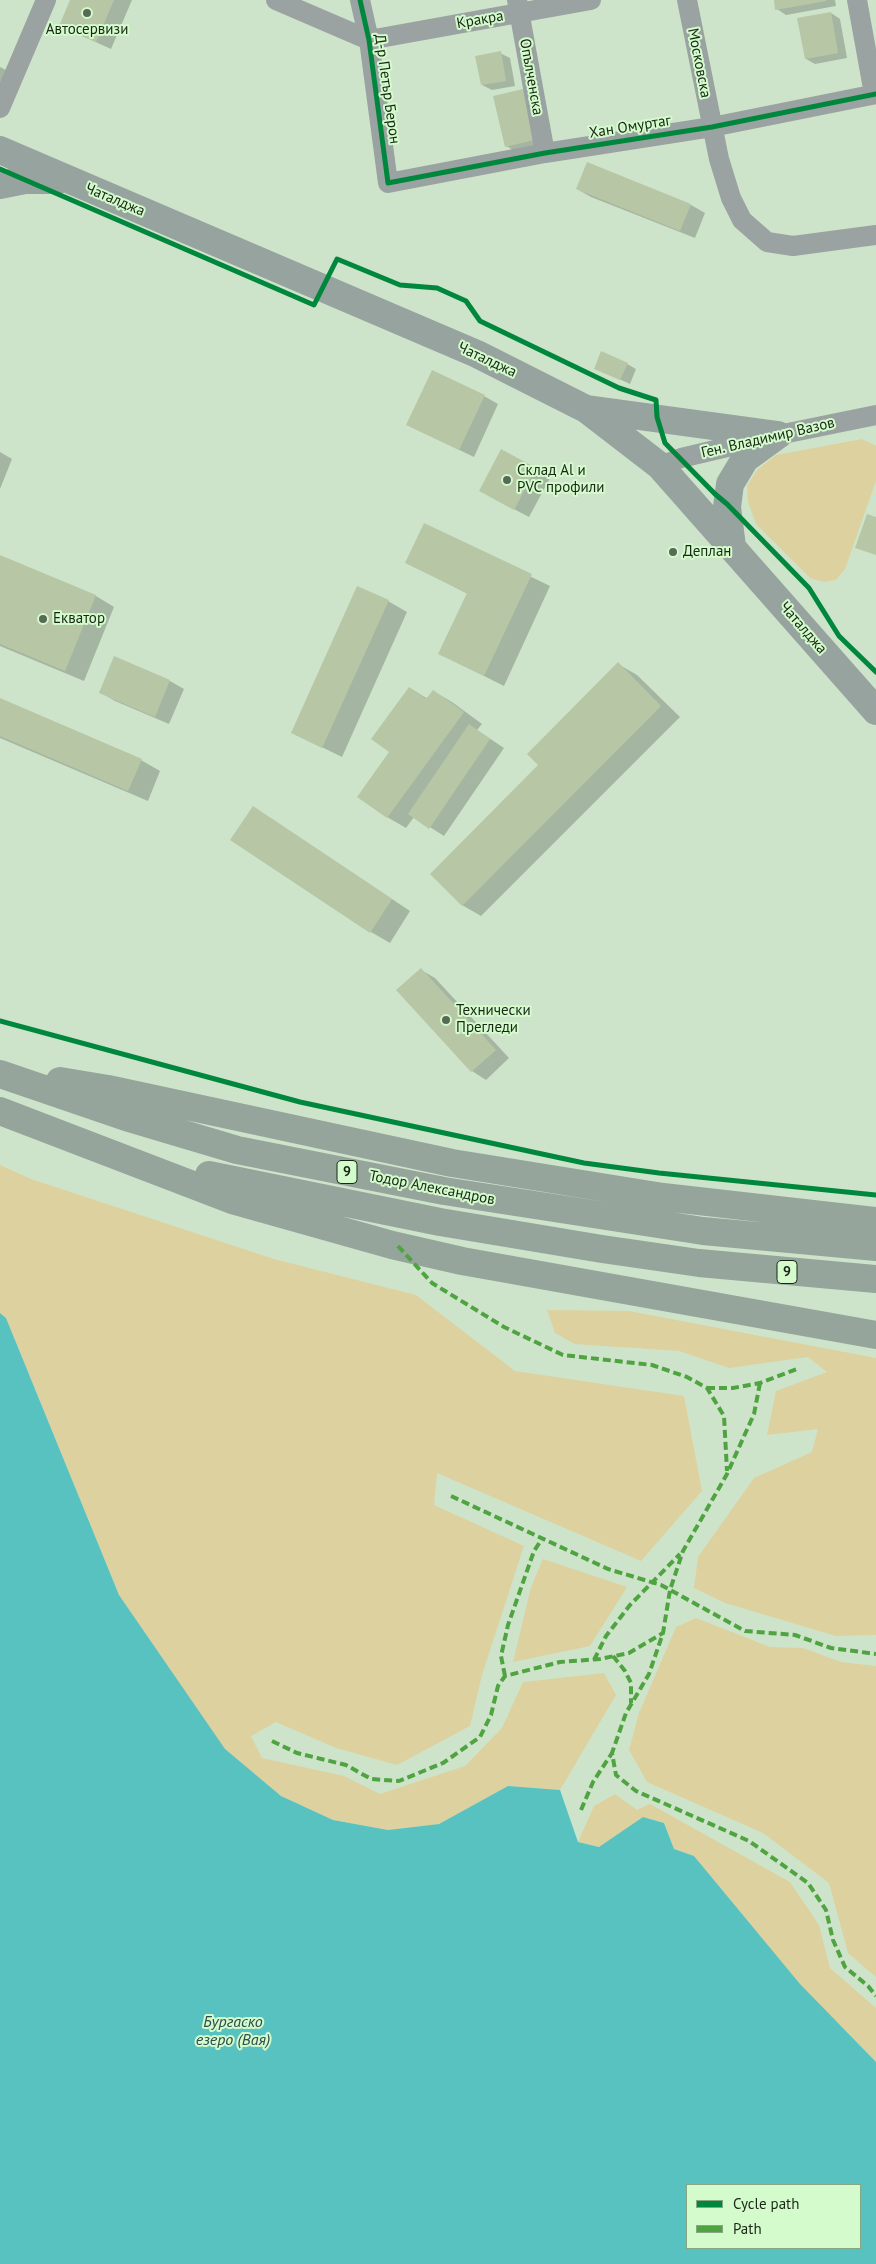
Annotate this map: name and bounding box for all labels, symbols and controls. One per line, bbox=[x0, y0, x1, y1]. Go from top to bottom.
marker: Автосервизи bbox=[81, 7, 93, 19]
street label: Кракра bbox=[455, 7, 505, 33]
place label: Автосервизи bbox=[46, 21, 128, 39]
street label: Московска bbox=[683, 27, 715, 99]
street label: Д-р Петър Берон bbox=[370, 33, 404, 145]
street label: Опълченска bbox=[515, 37, 547, 117]
street label: Хан Омуртаг bbox=[588, 112, 672, 142]
street label: Чаталджа bbox=[83, 179, 147, 221]
street label: Чаталджа bbox=[455, 339, 519, 381]
street label: Ген. Владимир Вазов bbox=[700, 414, 836, 462]
place label: Склад Al и PVC профили bbox=[517, 462, 604, 497]
marker: Склад Al и PVC профили bbox=[501, 474, 513, 486]
place label: Деплан bbox=[683, 543, 731, 561]
marker: Деплан bbox=[667, 546, 679, 558]
street label: Чаталджа bbox=[776, 598, 830, 658]
place label: Екватор bbox=[53, 610, 105, 628]
marker: Екватор bbox=[37, 613, 49, 625]
place label: Технически Прегледи bbox=[456, 1002, 531, 1037]
marker: Технически Прегледи bbox=[440, 1014, 452, 1026]
road number: 9 bbox=[337, 1160, 357, 1184]
street label: Тодор Александров bbox=[368, 1167, 496, 1209]
road number: 9 bbox=[777, 1260, 797, 1284]
water label: Бургаско езеро (Вая) bbox=[196, 2012, 270, 2050]
legend bbox=[686, 2184, 861, 2249]
text: Cycle path bbox=[733, 2194, 799, 2213]
text: Path bbox=[733, 2219, 762, 2238]

